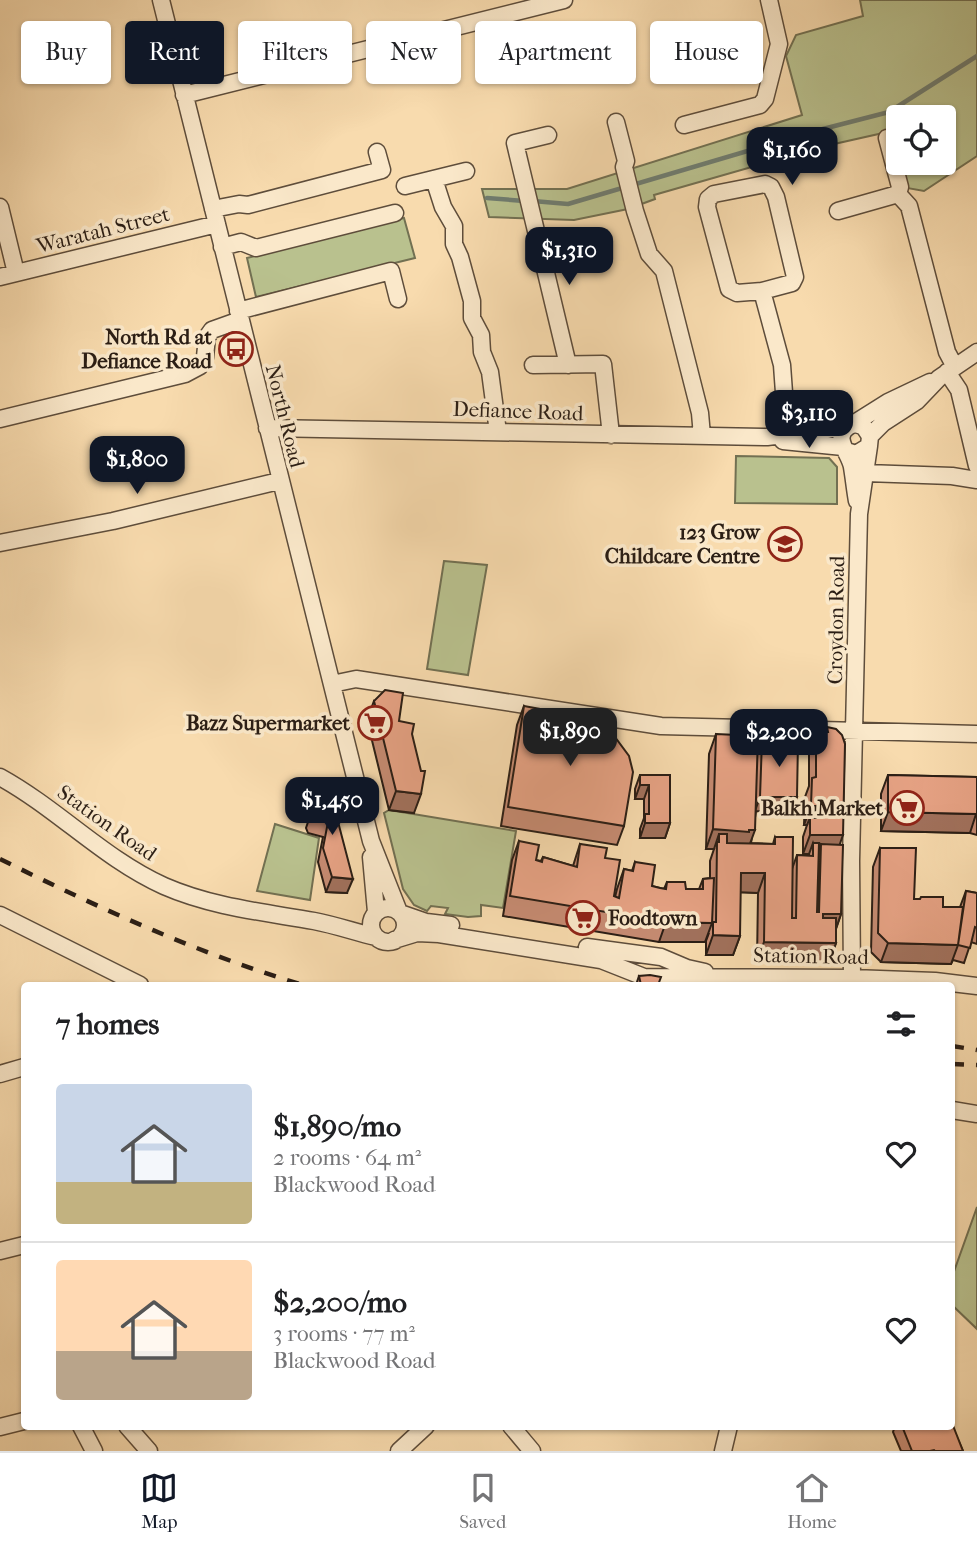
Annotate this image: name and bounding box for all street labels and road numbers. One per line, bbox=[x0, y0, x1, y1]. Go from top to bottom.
street label: Waratah Street bbox=[33, 202, 173, 258]
street label: North Road bbox=[261, 362, 310, 471]
street label: Defiance Road bbox=[452, 397, 584, 425]
street label: Croydon Road bbox=[823, 555, 849, 685]
street label: Station Road bbox=[53, 780, 162, 866]
street label: Station Road bbox=[753, 943, 870, 969]

